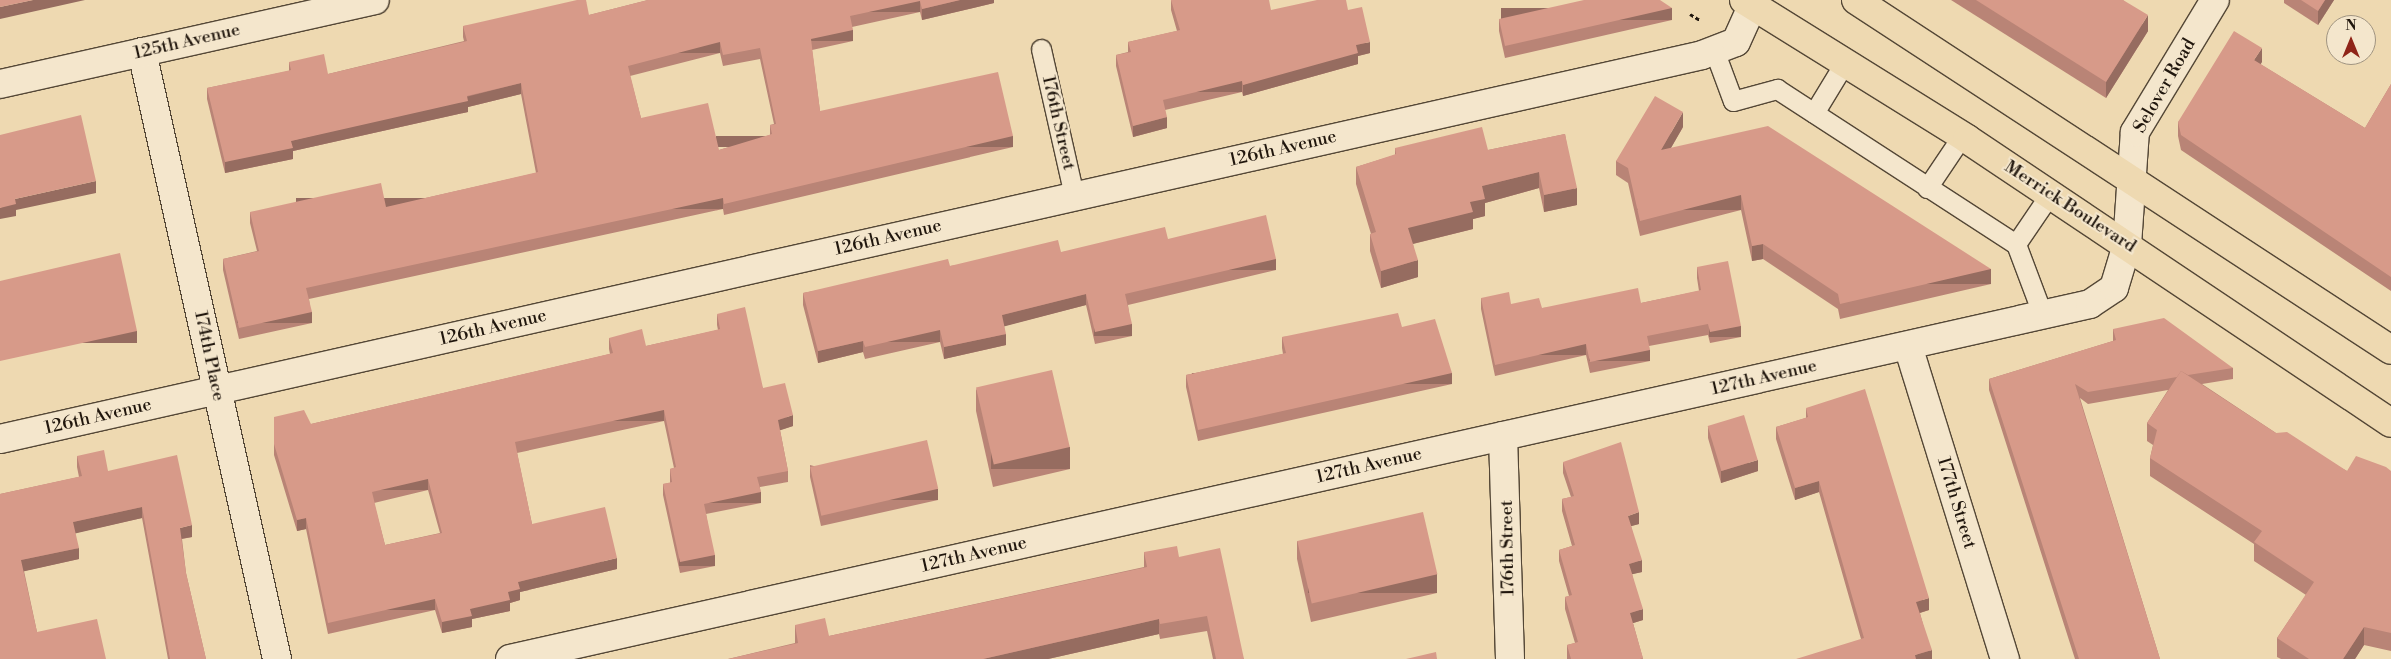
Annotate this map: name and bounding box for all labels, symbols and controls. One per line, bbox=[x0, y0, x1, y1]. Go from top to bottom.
north arrow bbox=[2326, 15, 2376, 65]
text: N bbox=[2345, 17, 2357, 35]
street label: 125th Avenue bbox=[132, 19, 242, 65]
street label: Selover Road bbox=[2129, 35, 2201, 137]
street label: 176th Street bbox=[1037, 74, 1079, 172]
street label: 126th Avenue bbox=[1227, 126, 1339, 172]
street label: Merrick Boulevard bbox=[2000, 156, 2140, 258]
street label: 126th Avenue bbox=[832, 215, 944, 261]
street label: 126th Avenue bbox=[437, 305, 549, 351]
street label: 174th Place bbox=[189, 309, 229, 403]
street label: 127th Avenue bbox=[1709, 355, 1819, 401]
street label: 126th Avenue bbox=[42, 394, 154, 440]
street label: 127th Avenue bbox=[1314, 443, 1424, 489]
street label: 177th Street bbox=[1932, 454, 1980, 552]
street label: 176th Street bbox=[1496, 500, 1520, 596]
street label: 127th Avenue bbox=[919, 532, 1029, 578]

